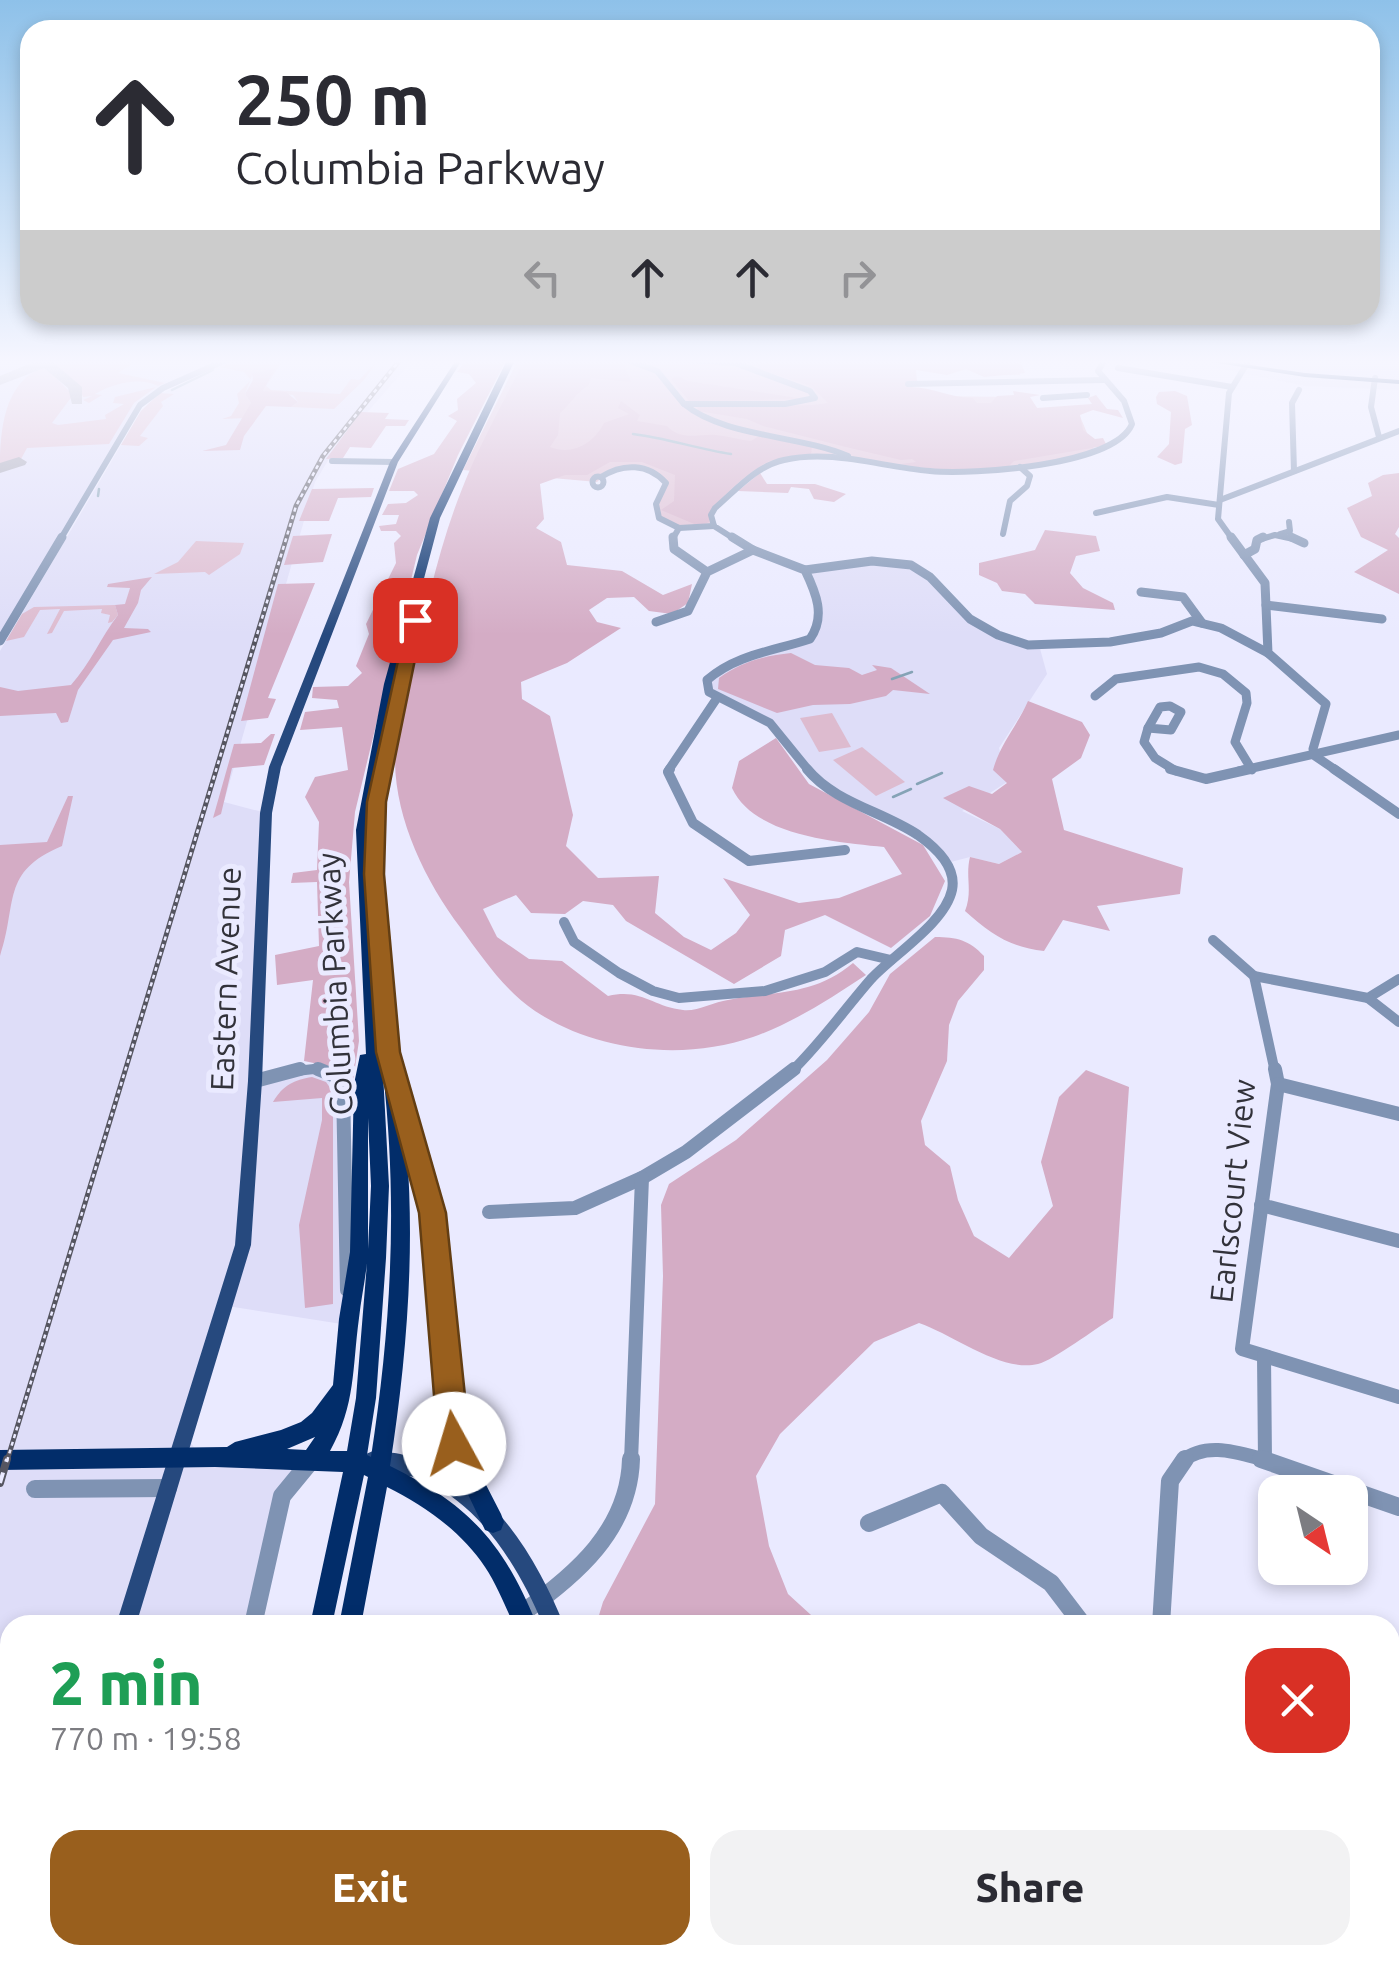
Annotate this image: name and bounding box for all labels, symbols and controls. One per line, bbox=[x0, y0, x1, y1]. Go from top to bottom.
icon: ahead bbox=[70, 60, 200, 190]
text: 250 m bbox=[235, 60, 430, 138]
text: Columbia Parkway bbox=[235, 142, 605, 193]
icon: left bbox=[515, 250, 570, 305]
icon: ahead bbox=[620, 250, 675, 305]
icon: ahead bbox=[725, 250, 780, 305]
icon: right bbox=[830, 250, 885, 305]
pin bbox=[373, 578, 458, 663]
icon: arrive bbox=[388, 593, 443, 648]
street label: Columbia Parkway bbox=[309, 852, 359, 1116]
street label: Eastern Avenue bbox=[203, 866, 247, 1092]
street label: Earlscourt View bbox=[1202, 1077, 1262, 1304]
position arrow bbox=[402, 1392, 506, 1496]
north arrow bbox=[1258, 1475, 1368, 1585]
map controls bbox=[1258, 1475, 1368, 1585]
button: close bbox=[1245, 1648, 1350, 1753]
text: 2 min bbox=[50, 1649, 203, 1716]
text: 770 m · 19:58 bbox=[50, 1720, 242, 1756]
button: Exit bbox=[50, 1830, 690, 1945]
button: Share bbox=[710, 1830, 1350, 1945]

